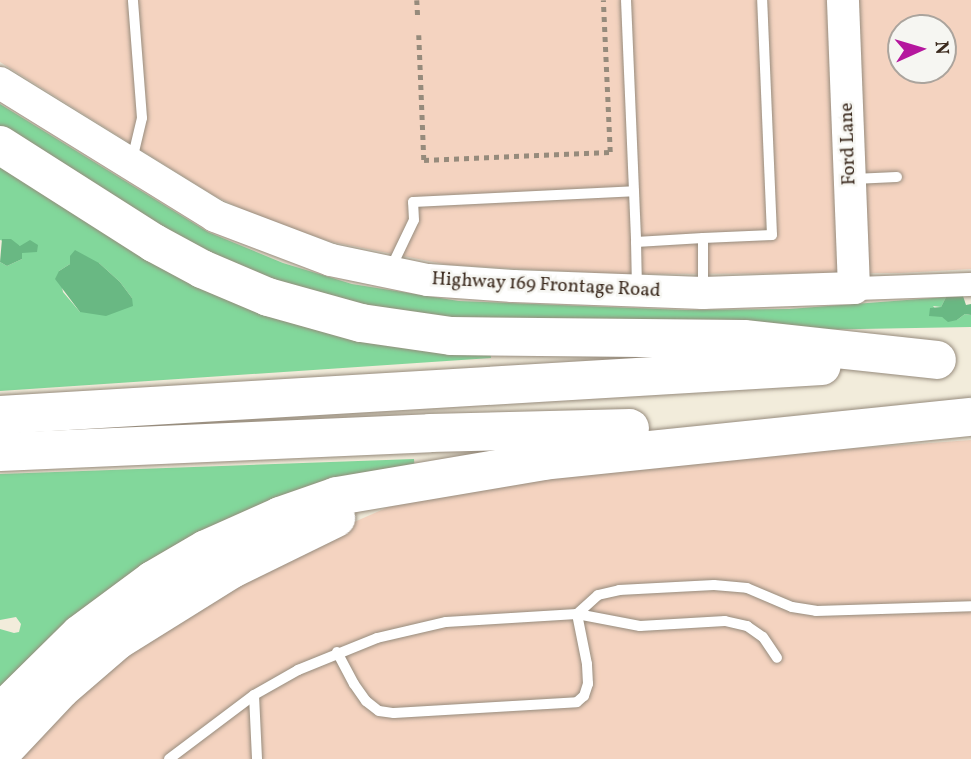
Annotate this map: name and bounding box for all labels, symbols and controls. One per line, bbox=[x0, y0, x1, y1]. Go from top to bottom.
north arrow bbox=[887, 14, 957, 84]
text: N bbox=[928, 40, 954, 55]
street label: Ford Lane bbox=[836, 102, 862, 186]
street label: Highway 169 Frontage Road bbox=[431, 269, 661, 303]

